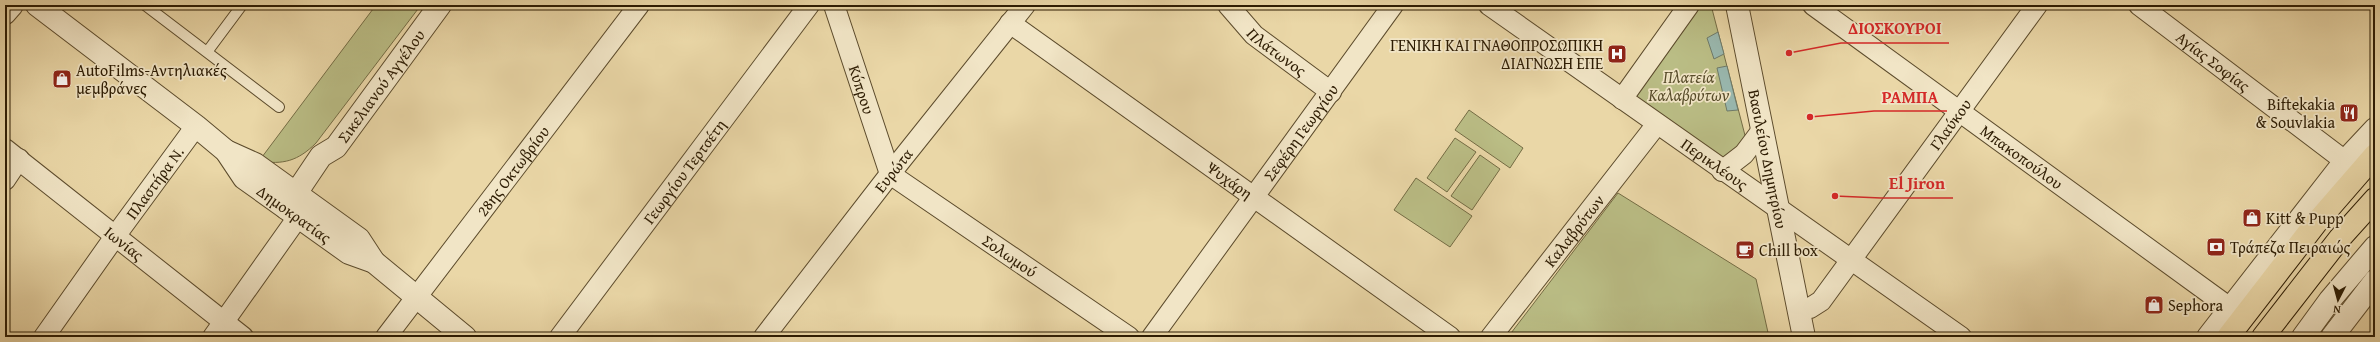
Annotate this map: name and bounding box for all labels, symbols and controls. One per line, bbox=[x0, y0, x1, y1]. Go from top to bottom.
callout: ΔΙΟΣΚΟΥΡΟΙ bbox=[1841, 14, 1949, 43]
text: ΔΙΟΣΚΟΥΡΟΙ bbox=[1848, 15, 1942, 40]
street label: Πλάτωνος bbox=[1241, 23, 1312, 82]
street label: Σικελιανού Αγγέλου bbox=[331, 24, 430, 148]
street label: Αγίας Σοφίας bbox=[2171, 25, 2255, 97]
place label: ΓΕΝΙΚΗ ΚΑΙ ΓΝΑΘΟΠΡΟΣΩΠΙΚΗ ΔΙΑΓΝΩΣΗ ΕΠΕ bbox=[1390, 33, 1603, 75]
hospital icon: ΓΕΝΙΚΗ ΚΑΙ ΓΝΑΘΟΠΡΟΣΩΠΙΚΗ ΔΙΑΓΝΩΣΗ ΕΠΕ bbox=[1606, 43, 1628, 65]
place label: AutoFilms-Αντηλιακές μεμβράνες bbox=[76, 58, 227, 100]
street label: Κύπρου bbox=[843, 62, 881, 117]
park label: Πλατεία Καλαβρύτων bbox=[1648, 65, 1729, 107]
shop icon: AutoFilms-Αντηλιακές μεμβράνες bbox=[51, 68, 73, 90]
street label: Σεφέρη Γεωργίου bbox=[1257, 79, 1344, 186]
callout: ΡΑΜΠΑ bbox=[1874, 82, 1947, 111]
text: ΡΑΜΠΑ bbox=[1882, 84, 1938, 109]
street label: Βασιλείου Δημητρίου bbox=[1742, 87, 1794, 231]
place label: Biftekakia & Souvlakia bbox=[2256, 92, 2335, 134]
street label: Γλαύκου bbox=[1923, 94, 1977, 155]
restaurant icon: Biftekakia & Souvlakia bbox=[2338, 102, 2360, 124]
street label: Γεωργίου Τερτσέτη bbox=[637, 114, 732, 229]
street label: Μπακοπούλου bbox=[1975, 118, 2068, 195]
street label: 28ης Οκτωβρίου bbox=[470, 120, 555, 221]
street label: Περικλέους bbox=[1676, 132, 1753, 196]
street label: Πλαστήρα Ν. bbox=[120, 141, 190, 224]
street label: Ευρώτα bbox=[868, 142, 919, 198]
street label: Ψυχάρη bbox=[1201, 155, 1258, 205]
callout: El Jiron bbox=[1881, 169, 1953, 198]
text: El Jiron bbox=[1889, 170, 1945, 195]
street label: Δημοκρατίας bbox=[252, 179, 337, 249]
street label: Καλαβρύτων bbox=[1538, 189, 1610, 272]
place label: Kitt & Pupp bbox=[2266, 206, 2344, 230]
shop icon: Kitt & Pupp bbox=[2241, 207, 2263, 229]
street label: Ιωνίας bbox=[99, 220, 149, 267]
street label: Σολωμού bbox=[977, 228, 1042, 283]
place label: Τράπεζα Πειραιώς bbox=[2230, 235, 2351, 259]
bank icon: Τράπεζα Πειραιώς bbox=[2205, 236, 2227, 258]
place label: Chill box bbox=[1759, 238, 1819, 262]
cafe icon: Chill box bbox=[1734, 239, 1756, 261]
north arrow bbox=[2318, 280, 2358, 320]
place label: Sephora bbox=[2168, 293, 2224, 317]
shop icon: Sephora bbox=[2143, 294, 2165, 316]
text: N bbox=[2332, 302, 2341, 318]

